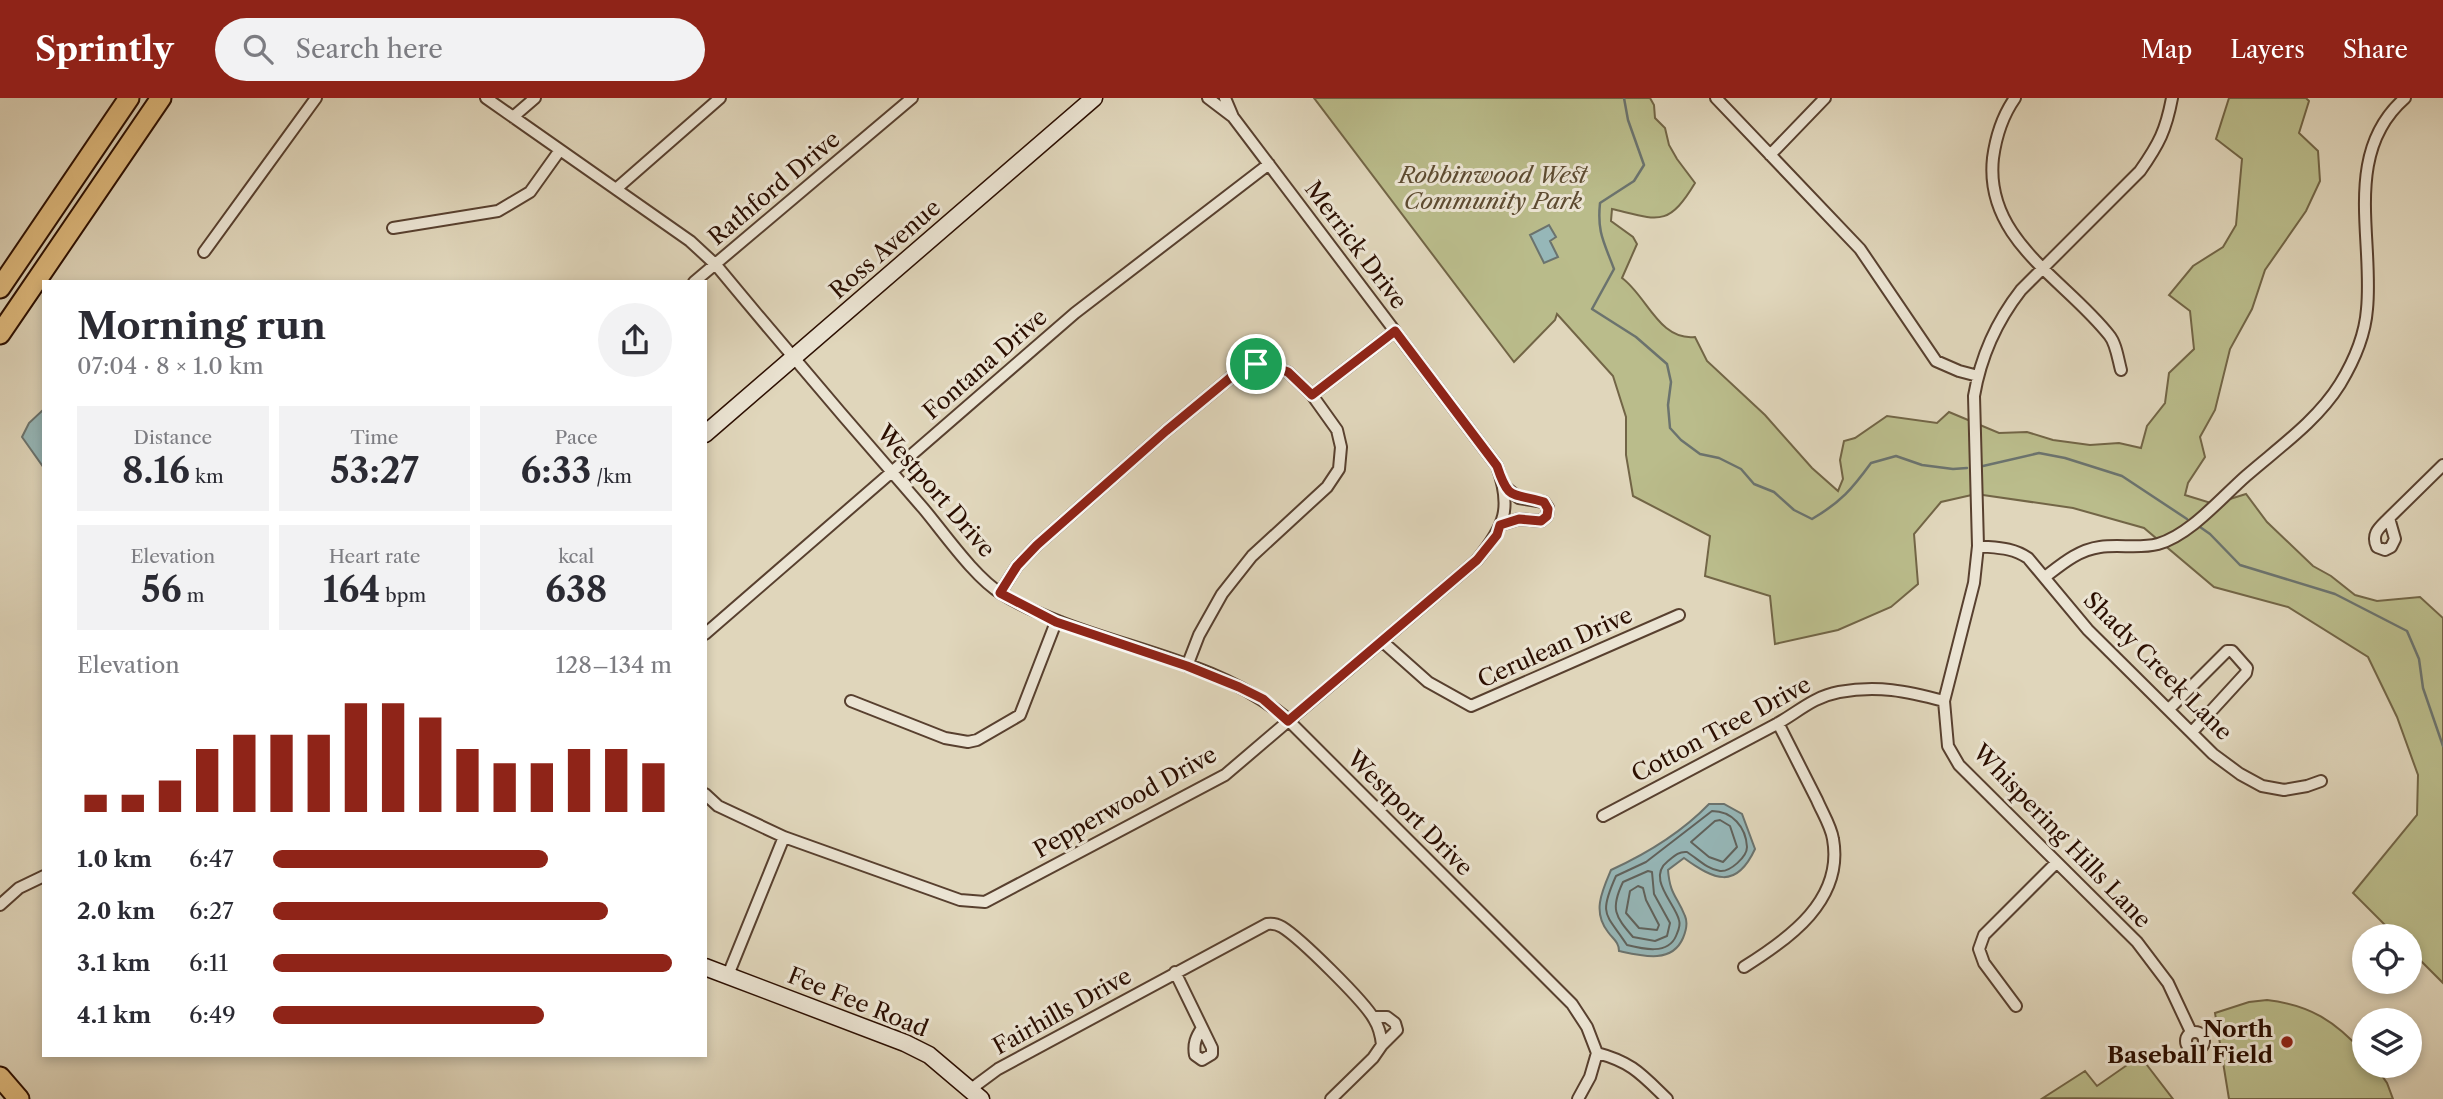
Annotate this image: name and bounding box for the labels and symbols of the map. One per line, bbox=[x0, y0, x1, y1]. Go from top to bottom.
street label: Rathford Drive bbox=[703, 125, 845, 251]
park label: Robbinwood West Community Park bbox=[1397, 161, 1589, 215]
street label: Merrick Drive bbox=[1299, 176, 1413, 314]
street label: Ross Avenue bbox=[824, 193, 946, 305]
street label: Fontana Drive bbox=[917, 303, 1053, 425]
pin bbox=[1226, 334, 1286, 394]
street label: Westport Drive bbox=[870, 418, 1001, 563]
street label: Shady Creek Lane bbox=[2078, 586, 2238, 746]
street label: Cerulean Drive bbox=[1473, 600, 1637, 694]
street label: Cotton Tree Drive bbox=[1627, 670, 1815, 788]
street label: Whispering Hills Lane bbox=[1966, 738, 2157, 934]
street label: Pepperwood Drive bbox=[1029, 740, 1221, 864]
street label: Westport Drive bbox=[1341, 744, 1479, 882]
street label: Fee Fee Road bbox=[784, 961, 932, 1043]
street label: Fairhills Drive bbox=[988, 961, 1136, 1061]
place label: North Baseball Field bbox=[2107, 1015, 2274, 1069]
marker: North Baseball Field bbox=[2279, 1034, 2295, 1050]

